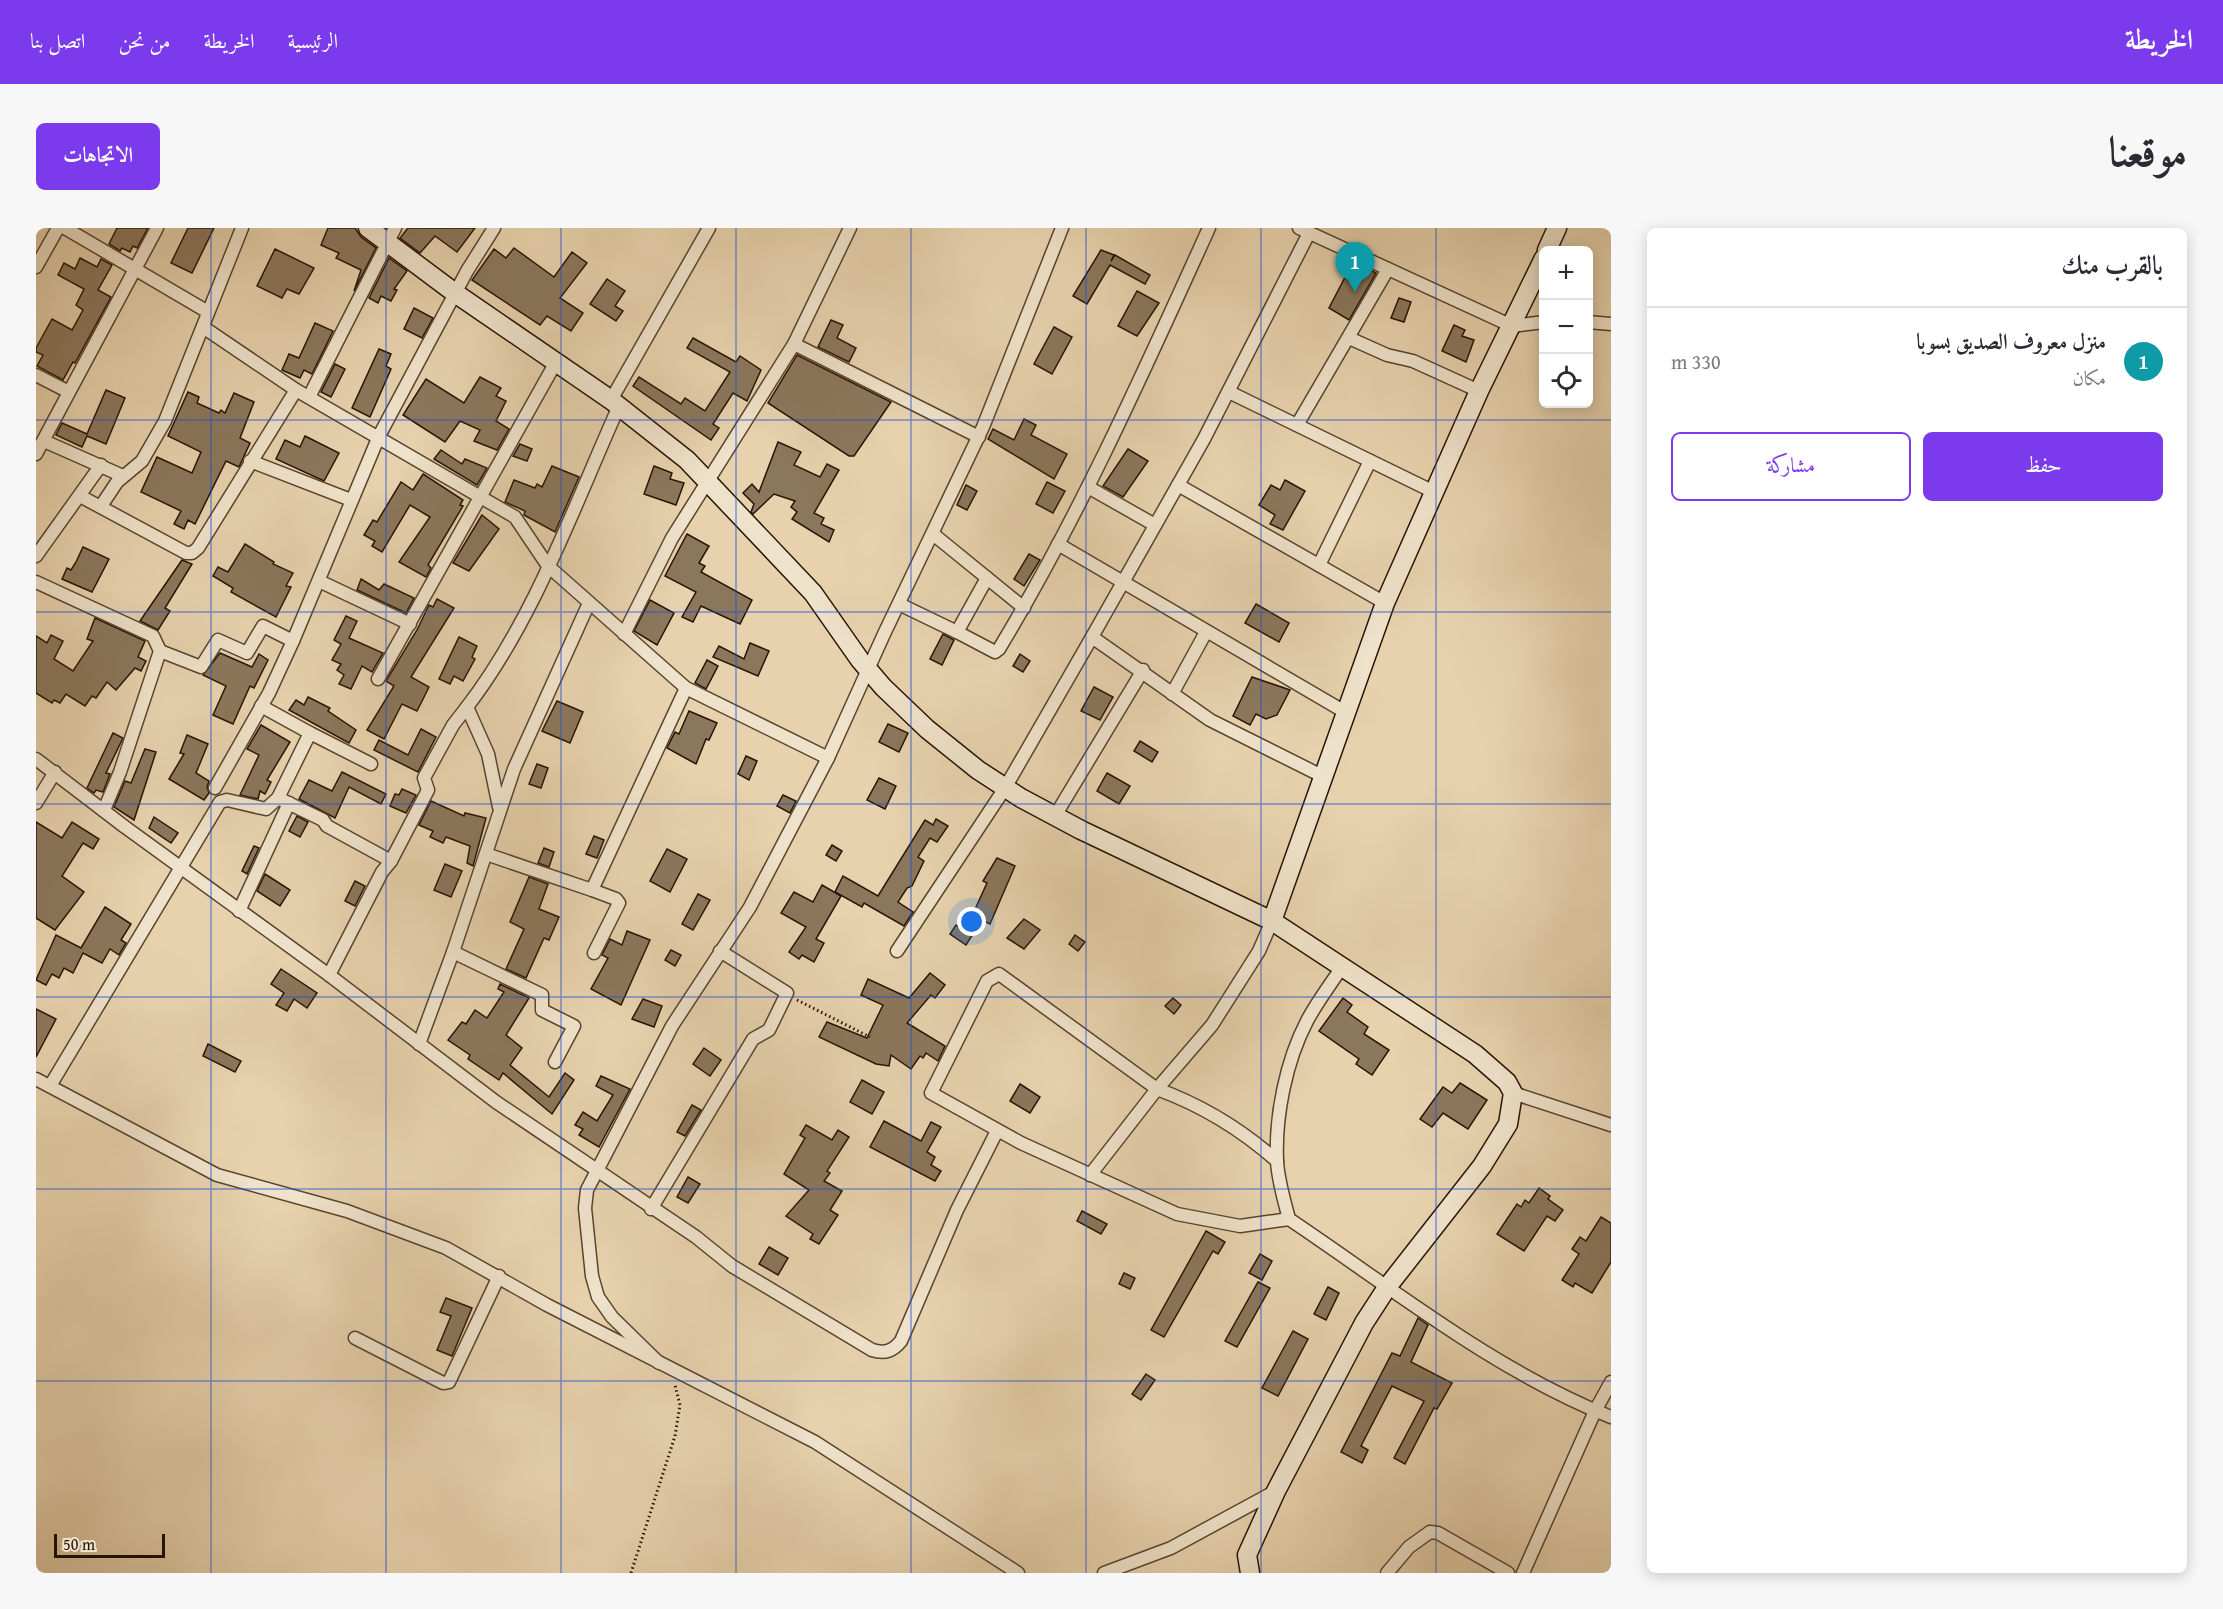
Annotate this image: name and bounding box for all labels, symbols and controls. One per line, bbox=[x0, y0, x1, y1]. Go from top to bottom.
text: الخريطة bbox=[2125, 18, 2193, 59]
text: اتصل بنا bbox=[30, 25, 85, 56]
text: من نحن bbox=[118, 25, 171, 56]
text: الخريطة bbox=[204, 25, 255, 56]
text: الرئيسية bbox=[288, 25, 338, 56]
text: موقعنا bbox=[2109, 120, 2187, 181]
button: الاتجاهات bbox=[36, 123, 160, 190]
pin: 1 bbox=[1336, 242, 1374, 292]
text: بالقرب منك bbox=[2061, 245, 2163, 284]
map controls bbox=[1539, 246, 1593, 408]
button: + bbox=[1539, 246, 1593, 300]
button: − bbox=[1539, 300, 1593, 354]
text: منزل معروف الصديق بسوبا bbox=[1916, 325, 2106, 357]
text: 330 m bbox=[1671, 347, 1721, 376]
text: 1 bbox=[2138, 347, 2149, 376]
button: locate bbox=[1539, 354, 1593, 408]
text: مكان bbox=[2072, 363, 2106, 392]
button: مشاركة bbox=[1671, 432, 1911, 501]
button: حفظ bbox=[1923, 432, 2163, 501]
your location bbox=[957, 907, 986, 936]
scale bar bbox=[54, 1531, 165, 1558]
text: 50 m bbox=[63, 1532, 95, 1556]

